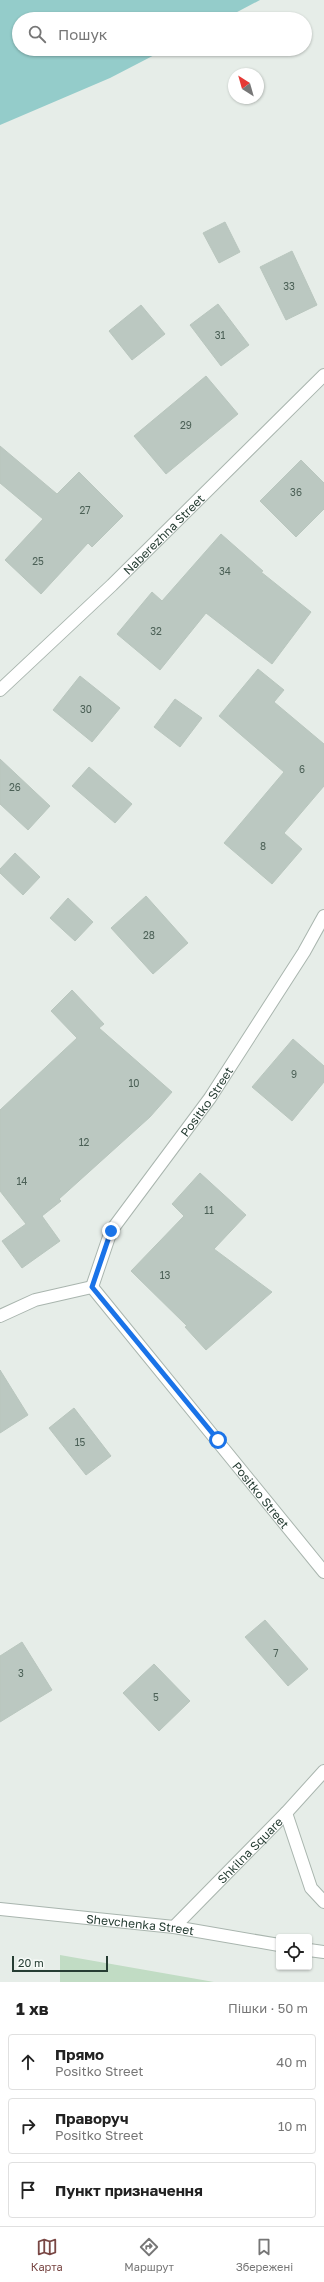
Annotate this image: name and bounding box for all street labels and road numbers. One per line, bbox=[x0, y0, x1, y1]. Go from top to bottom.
street label: Naberezhna Street bbox=[120, 491, 207, 577]
street label: Positko Street bbox=[177, 1064, 236, 1139]
street label: Positko Street bbox=[230, 1458, 293, 1531]
street label: Shkilna Square bbox=[214, 1814, 285, 1886]
street label: Shevchenka Street bbox=[85, 1910, 196, 1938]

